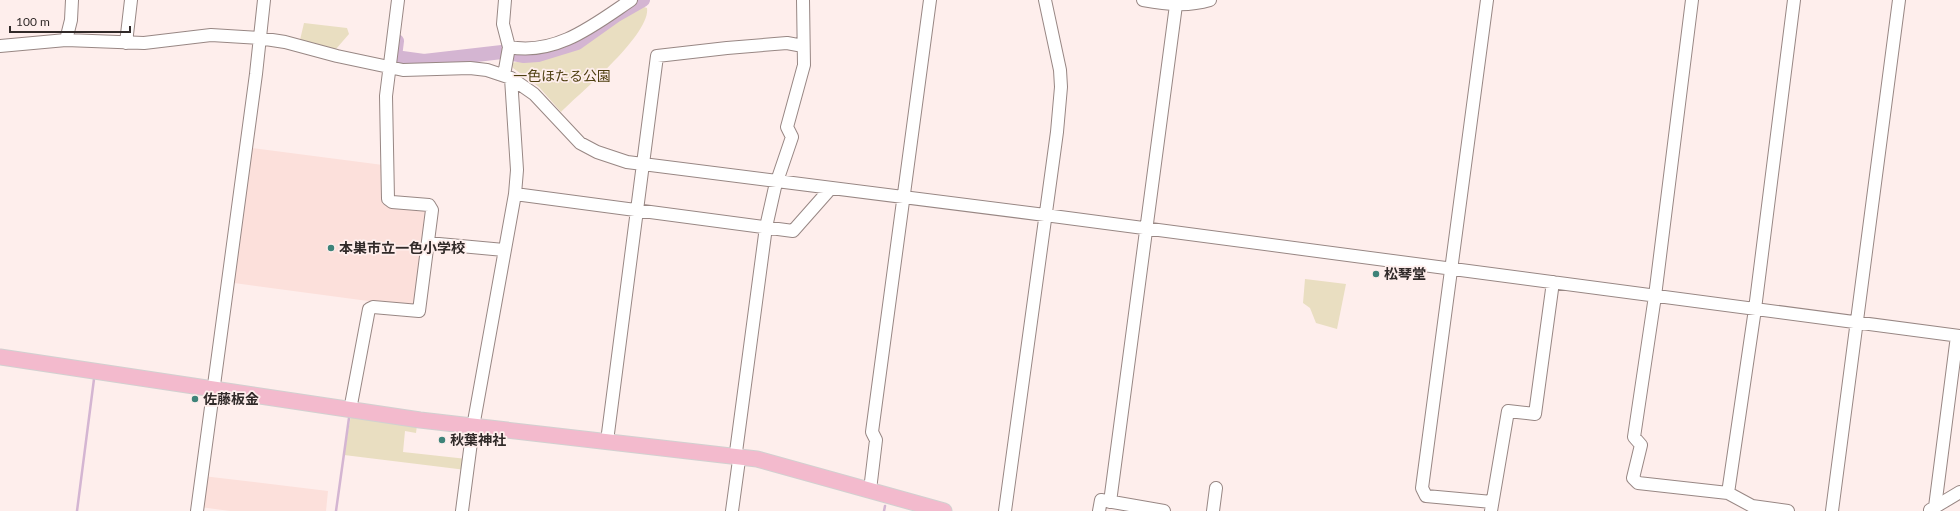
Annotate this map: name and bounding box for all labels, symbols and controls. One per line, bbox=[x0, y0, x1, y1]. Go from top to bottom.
scale bar bbox=[10, 8, 130, 34]
text: 100 m bbox=[16, 14, 50, 29]
park label: 一色ほたる公園 bbox=[513, 67, 611, 84]
place label: 本巣市立一色小学校 bbox=[339, 239, 465, 256]
marker: 本巣市立一色小学校 bbox=[326, 243, 336, 253]
place label: 松琴堂 bbox=[1384, 265, 1426, 282]
marker: 松琴堂 bbox=[1371, 269, 1381, 279]
place label: 佐藤板金 bbox=[203, 390, 259, 407]
marker: 佐藤板金 bbox=[190, 394, 200, 404]
place label: 秋葉神社 bbox=[450, 431, 506, 448]
marker: 秋葉神社 bbox=[437, 435, 447, 445]

